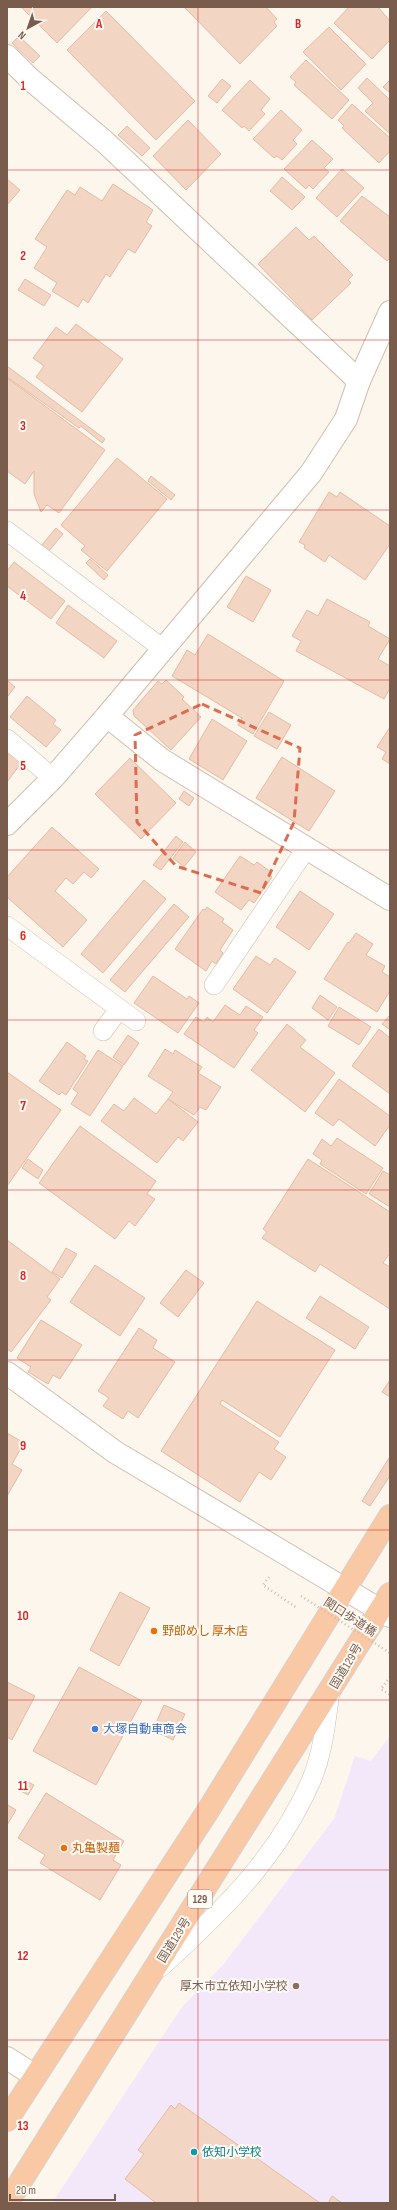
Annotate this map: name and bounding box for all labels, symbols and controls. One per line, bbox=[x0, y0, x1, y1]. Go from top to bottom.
north arrow bbox=[8, 8, 48, 48]
text: A bbox=[95, 16, 103, 32]
text: B bbox=[295, 16, 301, 32]
text: N bbox=[15, 28, 28, 42]
text: 1 bbox=[20, 78, 26, 94]
text: 2 bbox=[20, 248, 26, 264]
text: 3 bbox=[20, 418, 26, 434]
text: 4 bbox=[20, 588, 26, 604]
text: 5 bbox=[20, 758, 26, 774]
text: 6 bbox=[20, 928, 26, 944]
text: 7 bbox=[20, 1098, 26, 1114]
text: 8 bbox=[20, 1268, 26, 1284]
text: 9 bbox=[20, 1438, 26, 1454]
street label: 関口歩道橋 bbox=[320, 1595, 379, 1640]
text: 10 bbox=[17, 1608, 29, 1624]
place label: 野郎めし 厚木店 bbox=[162, 1624, 248, 1639]
marker: 野郎めし 厚木店 bbox=[149, 1626, 159, 1636]
street label: 国道129号 bbox=[327, 1641, 366, 1692]
place label: 大塚自動車商会 bbox=[103, 1722, 187, 1737]
marker: 大塚自動車商会 bbox=[90, 1724, 100, 1734]
text: 11 bbox=[18, 1778, 28, 1794]
place label: 丸亀製麺 bbox=[72, 1841, 120, 1856]
marker: 丸亀製麺 bbox=[59, 1843, 69, 1853]
road number: 129 bbox=[188, 1890, 212, 1908]
street label: 国道129号 bbox=[155, 1915, 194, 1966]
text: 12 bbox=[18, 1948, 29, 1964]
place label: 厚木市立依知小学校 bbox=[180, 1979, 288, 1994]
marker: 厚木市立依知小学校 bbox=[291, 1981, 301, 1991]
text: 13 bbox=[18, 2118, 29, 2134]
place label: 依知小学校 bbox=[202, 2145, 262, 2160]
marker: 依知小学校 bbox=[189, 2147, 199, 2157]
scale bar bbox=[10, 2176, 115, 2202]
text: 20 m bbox=[16, 2183, 36, 2198]

